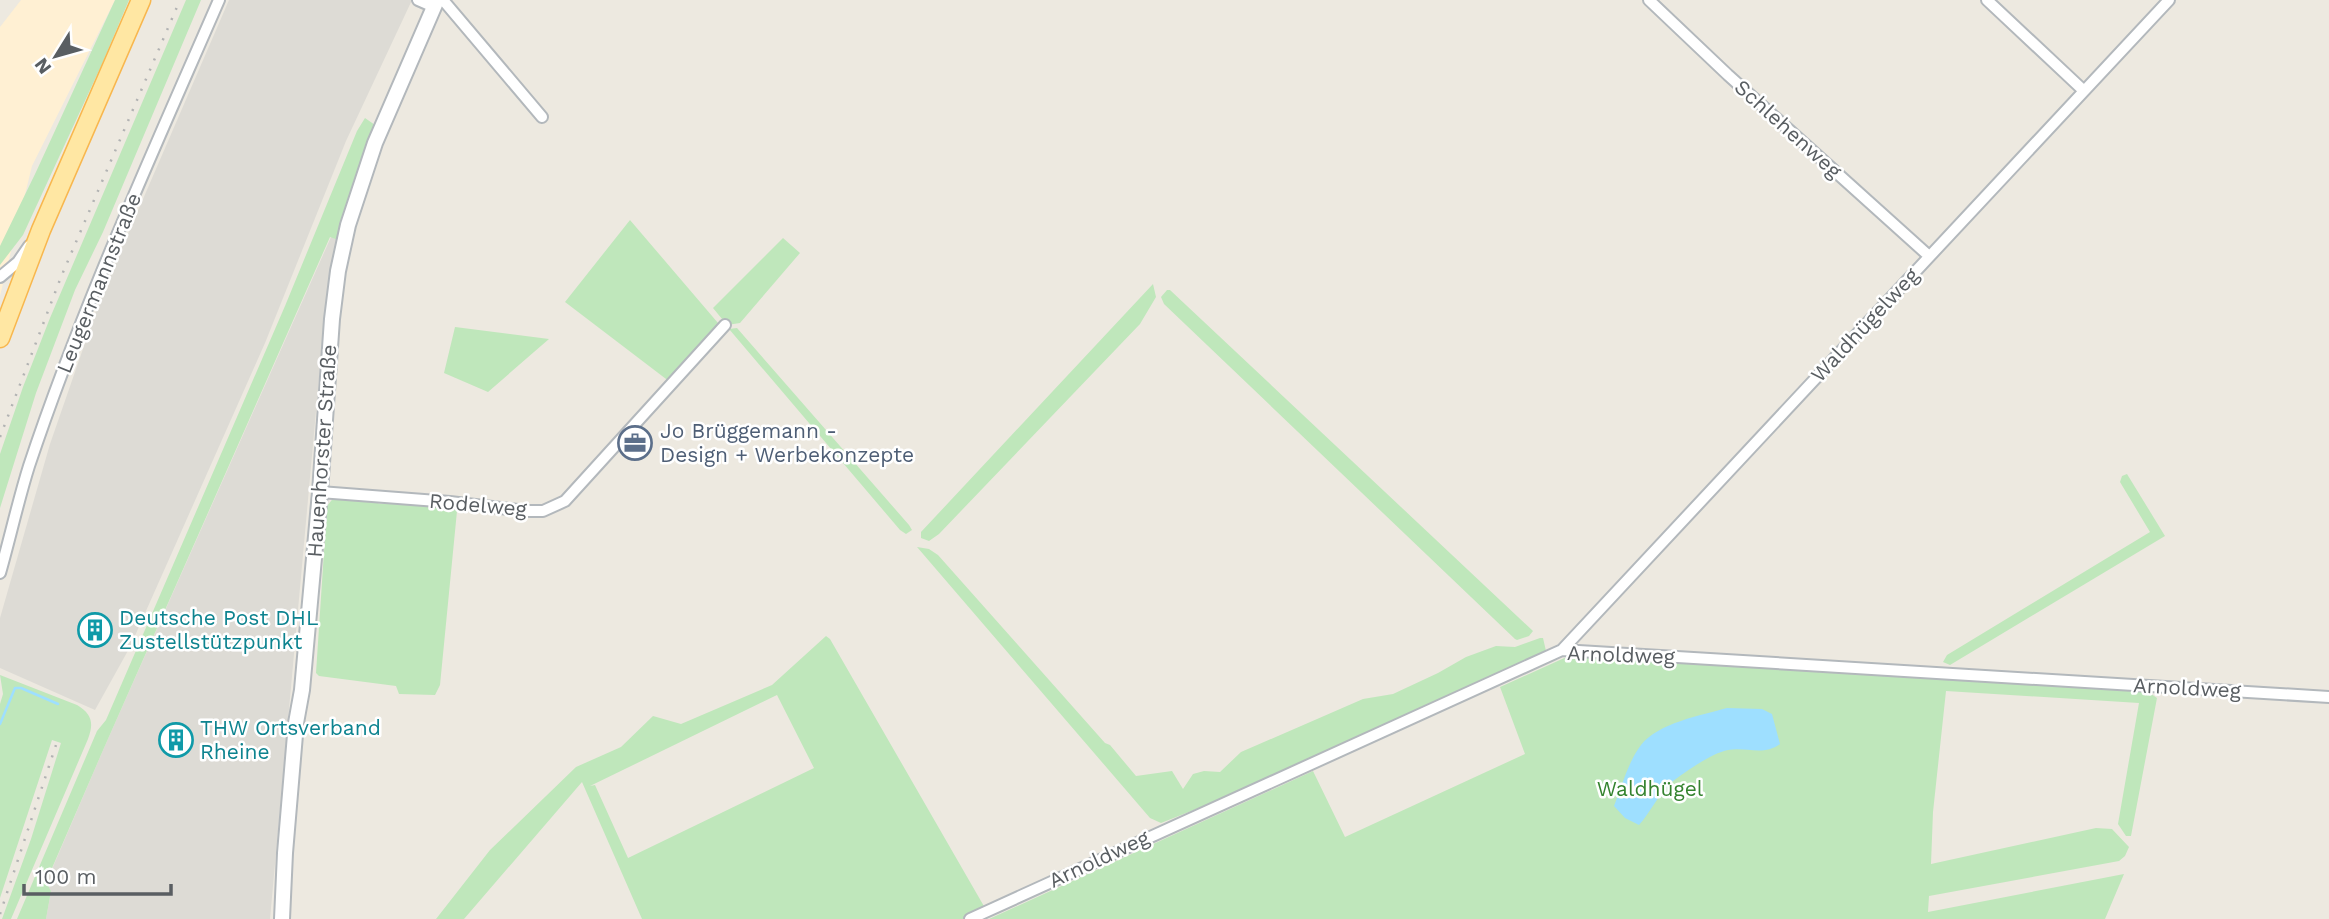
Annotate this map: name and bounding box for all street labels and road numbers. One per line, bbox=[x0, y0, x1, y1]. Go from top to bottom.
street label: Schlehenweg bbox=[1730, 74, 1848, 184]
street label: Leugermannstraße bbox=[51, 189, 146, 377]
street label: Waldhügelweg bbox=[1805, 262, 1924, 387]
street label: Hauenhorster Straße bbox=[302, 344, 341, 558]
street label: Rodelweg bbox=[428, 488, 529, 521]
street label: Arnoldweg bbox=[1567, 640, 1676, 669]
street label: Arnoldweg bbox=[2132, 672, 2242, 703]
street label: Arnoldweg bbox=[1045, 824, 1154, 893]

